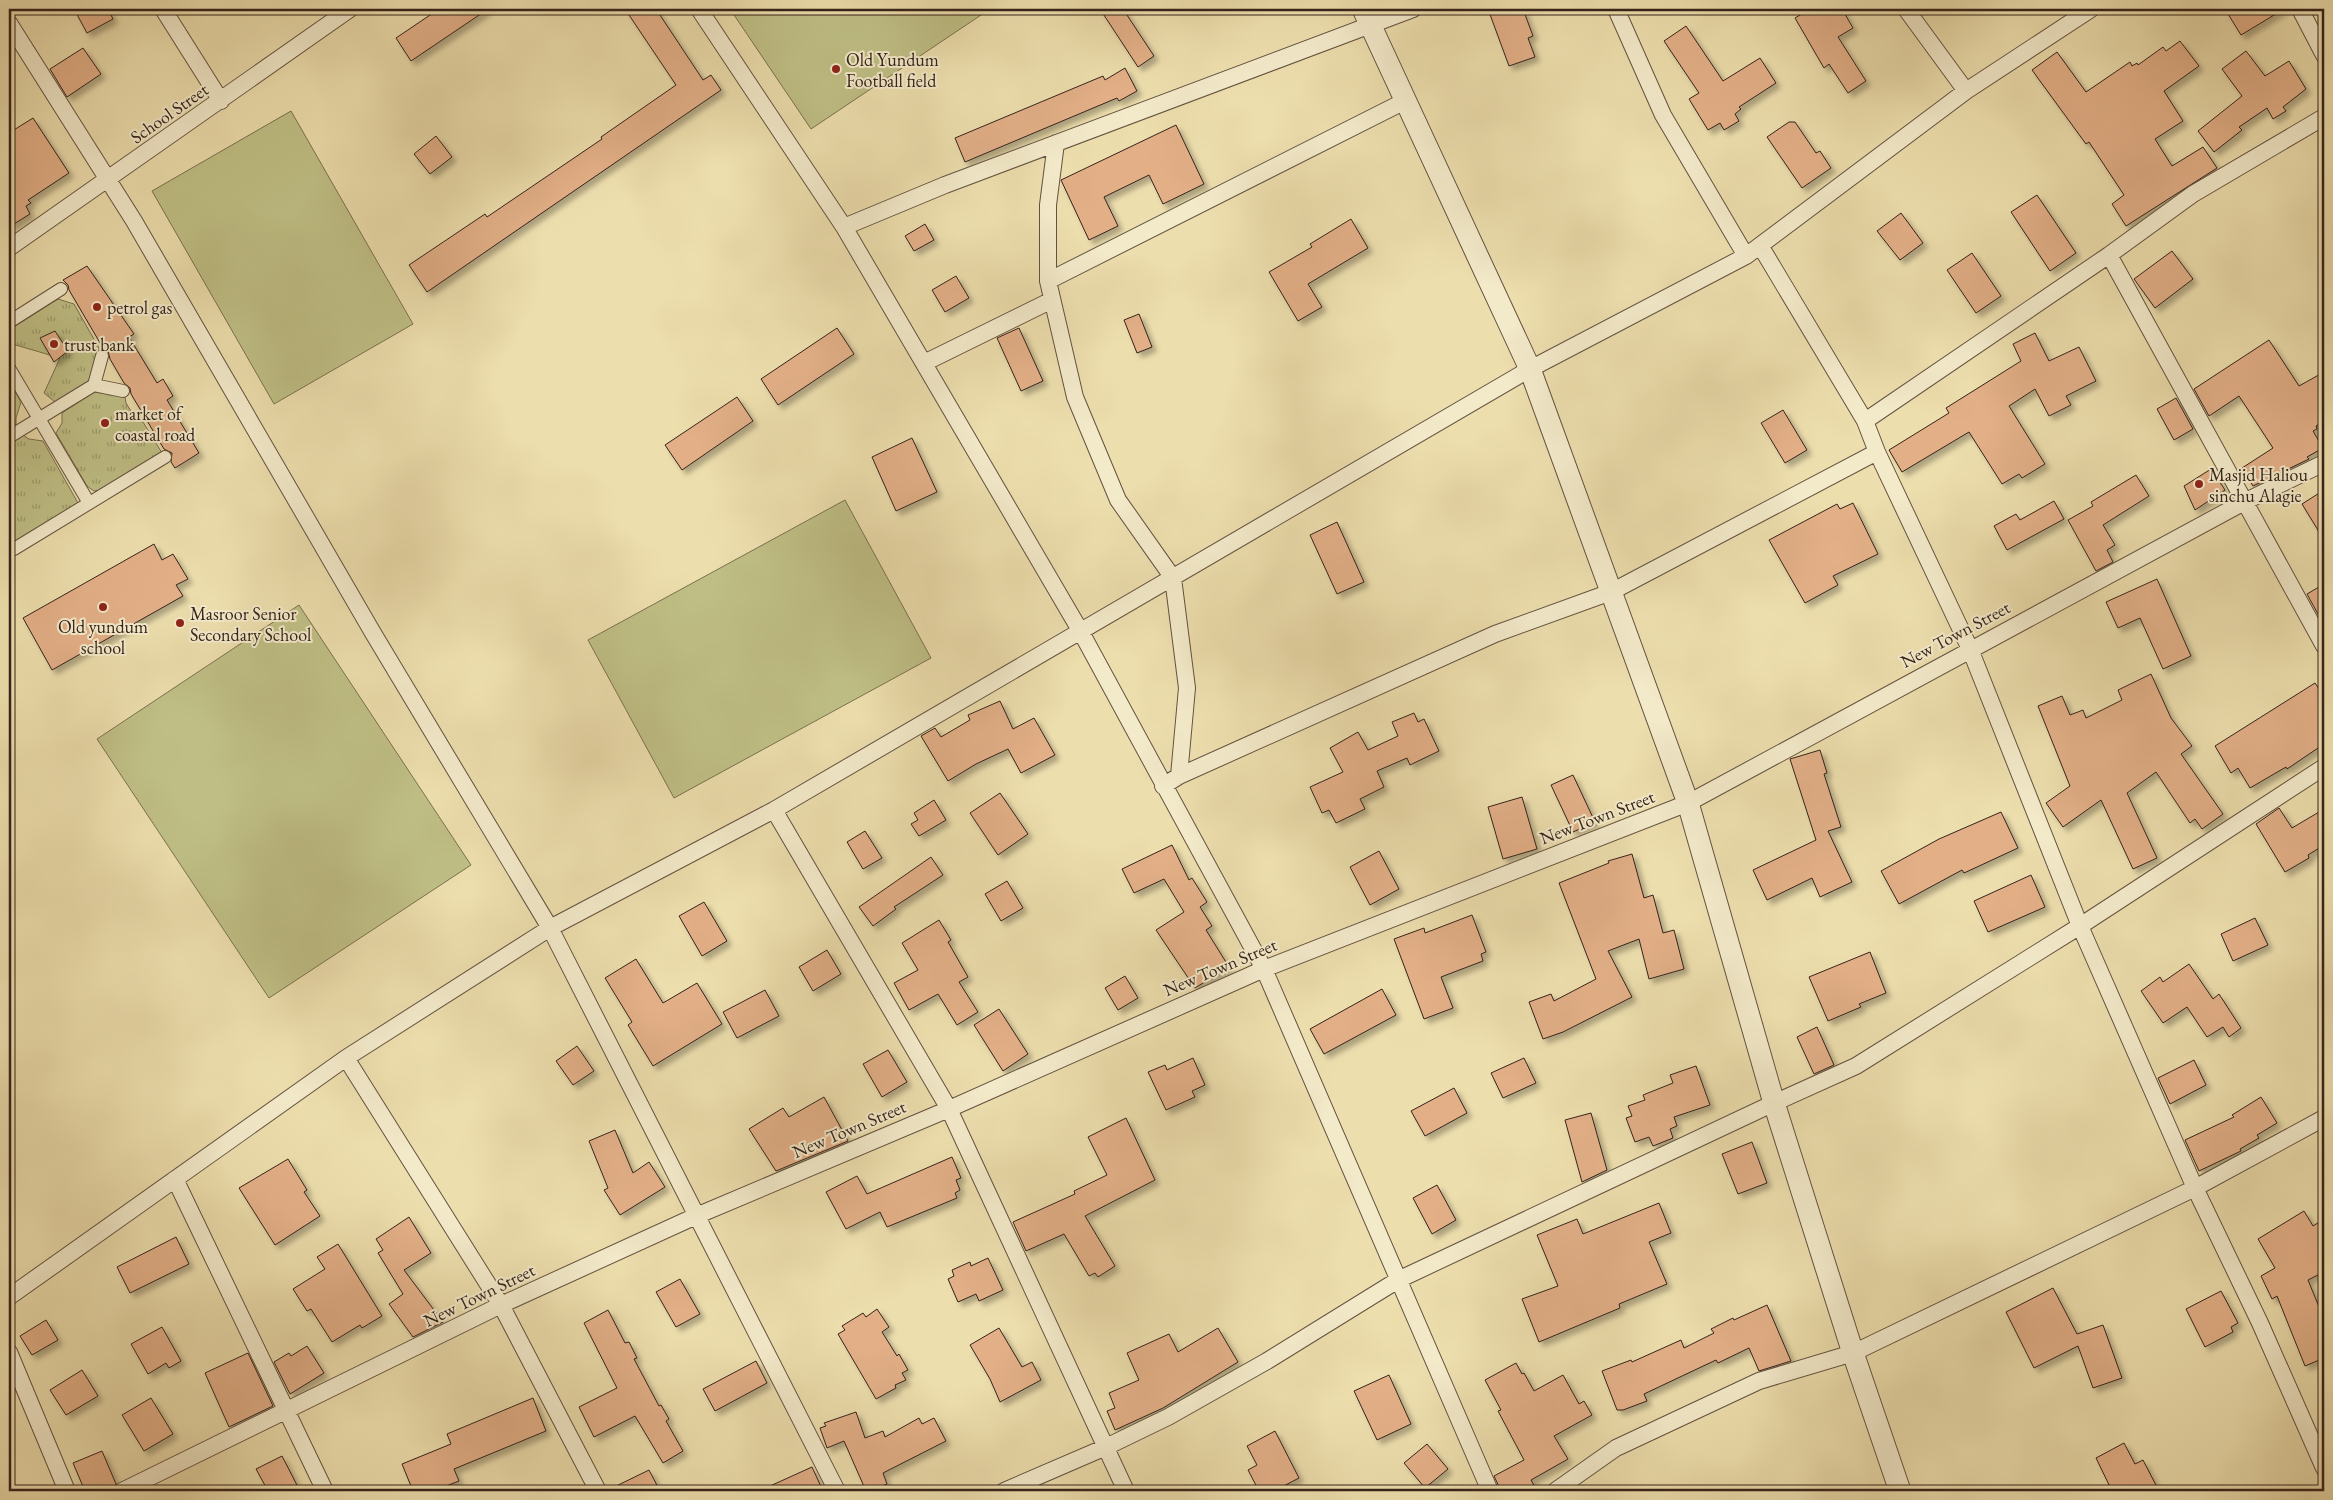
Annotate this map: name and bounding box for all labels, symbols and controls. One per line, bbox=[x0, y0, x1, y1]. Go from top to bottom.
place label: Old Yundum Football field bbox=[846, 48, 939, 92]
marker: Old Yundum Football field bbox=[830, 63, 842, 75]
street label: School Street bbox=[126, 78, 213, 148]
place label: petrol gas bbox=[107, 296, 173, 319]
marker: petrol gas bbox=[91, 301, 103, 313]
place label: trust bank bbox=[64, 333, 135, 356]
marker: trust bank bbox=[48, 338, 60, 350]
place label: market of coastal road bbox=[115, 402, 196, 446]
marker: market of coastal road bbox=[99, 417, 111, 429]
place label: Masjid Haliou sinchu Alagie bbox=[2209, 463, 2308, 507]
marker: Masjid Haliou sinchu Alagie bbox=[2193, 478, 2205, 490]
street label: New Town Street bbox=[1896, 595, 2014, 673]
marker: Old yundum school bbox=[97, 601, 109, 613]
place label: Masroor Senior Secondary School bbox=[190, 602, 311, 646]
place label: Old yundum school bbox=[58, 615, 148, 659]
marker: Masroor Senior Secondary School bbox=[174, 617, 186, 629]
street label: New Town Street bbox=[1536, 784, 1658, 849]
street label: New Town Street bbox=[1160, 933, 1280, 1001]
street label: New Town Street bbox=[789, 1095, 909, 1163]
street label: New Town Street bbox=[420, 1258, 539, 1332]

